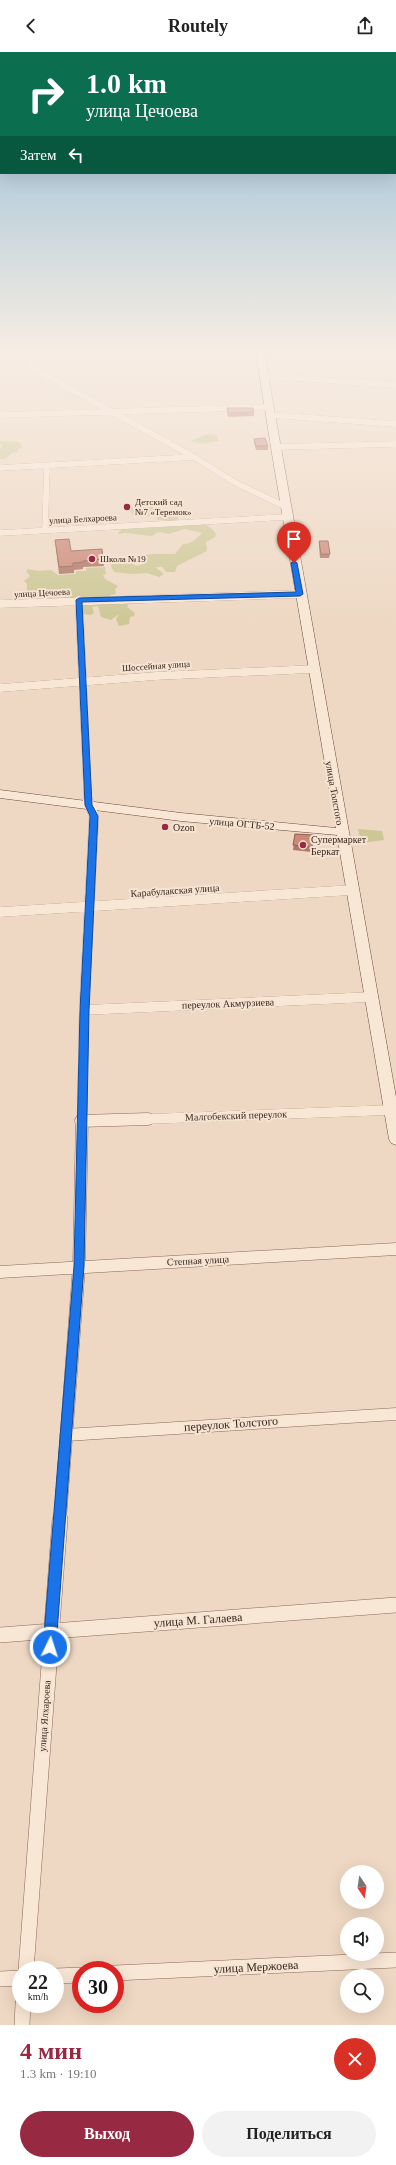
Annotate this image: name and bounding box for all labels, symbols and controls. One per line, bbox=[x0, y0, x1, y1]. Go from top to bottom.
icon: back bbox=[20, 15, 42, 37]
icon: share bbox=[354, 15, 376, 37]
text: Routely bbox=[168, 16, 228, 36]
icon: right bbox=[20, 68, 72, 120]
text: 1.0 km bbox=[86, 68, 167, 99]
text: улица Цечоева bbox=[86, 101, 198, 121]
icon: left bbox=[65, 144, 87, 166]
text: Затем bbox=[20, 147, 57, 163]
place label: Детский сад №7 «Теремок» bbox=[135, 497, 192, 517]
marker: Детский сад №7 «Теремок» bbox=[122, 502, 132, 512]
street label: улица Белхароева bbox=[49, 512, 117, 526]
pin bbox=[277, 522, 311, 563]
icon: arrive bbox=[283, 528, 305, 550]
marker: Школа №19 bbox=[87, 554, 97, 564]
place label: Школа №19 bbox=[100, 554, 146, 564]
street label: улица Цечоева bbox=[14, 587, 70, 599]
street label: Шоссейная улица bbox=[122, 659, 190, 673]
street label: улица Толстого bbox=[323, 760, 346, 826]
street label: улица ОГТБ-52 bbox=[209, 815, 275, 832]
marker: Ozon bbox=[160, 822, 170, 832]
place label: Ozon bbox=[173, 822, 195, 833]
place label: Супермаркет Беркат bbox=[311, 834, 367, 857]
marker: Супермаркет Беркат bbox=[298, 840, 308, 850]
street label: Карабулакская улица bbox=[130, 882, 220, 899]
street label: переулок Акмурзиева bbox=[182, 996, 275, 1011]
street label: Малгобекский переулок bbox=[185, 1108, 287, 1123]
street label: Степная улица bbox=[167, 1253, 230, 1268]
street label: переулок Толстого bbox=[183, 1414, 279, 1434]
street label: улица М. Галаева bbox=[153, 1610, 243, 1630]
position arrow bbox=[29, 1626, 71, 1668]
street label: улица Ялхароева bbox=[37, 1679, 53, 1752]
north arrow bbox=[340, 1865, 384, 1909]
map controls bbox=[340, 1865, 384, 2013]
button: sound bbox=[340, 1917, 384, 1961]
street label: улица Мержоева bbox=[213, 1958, 299, 1976]
speed limit sign: 30 bbox=[72, 1961, 124, 2013]
button: search bbox=[340, 1969, 384, 2013]
text: 22 bbox=[28, 1971, 48, 1993]
text: km/h bbox=[28, 1991, 48, 2002]
text: 4 мин bbox=[20, 2038, 82, 2064]
button: close bbox=[334, 2038, 376, 2080]
text: 1.3 km · 19:10 bbox=[20, 2066, 97, 2081]
button: Выход bbox=[20, 2111, 194, 2157]
button: Поделиться bbox=[202, 2111, 376, 2157]

